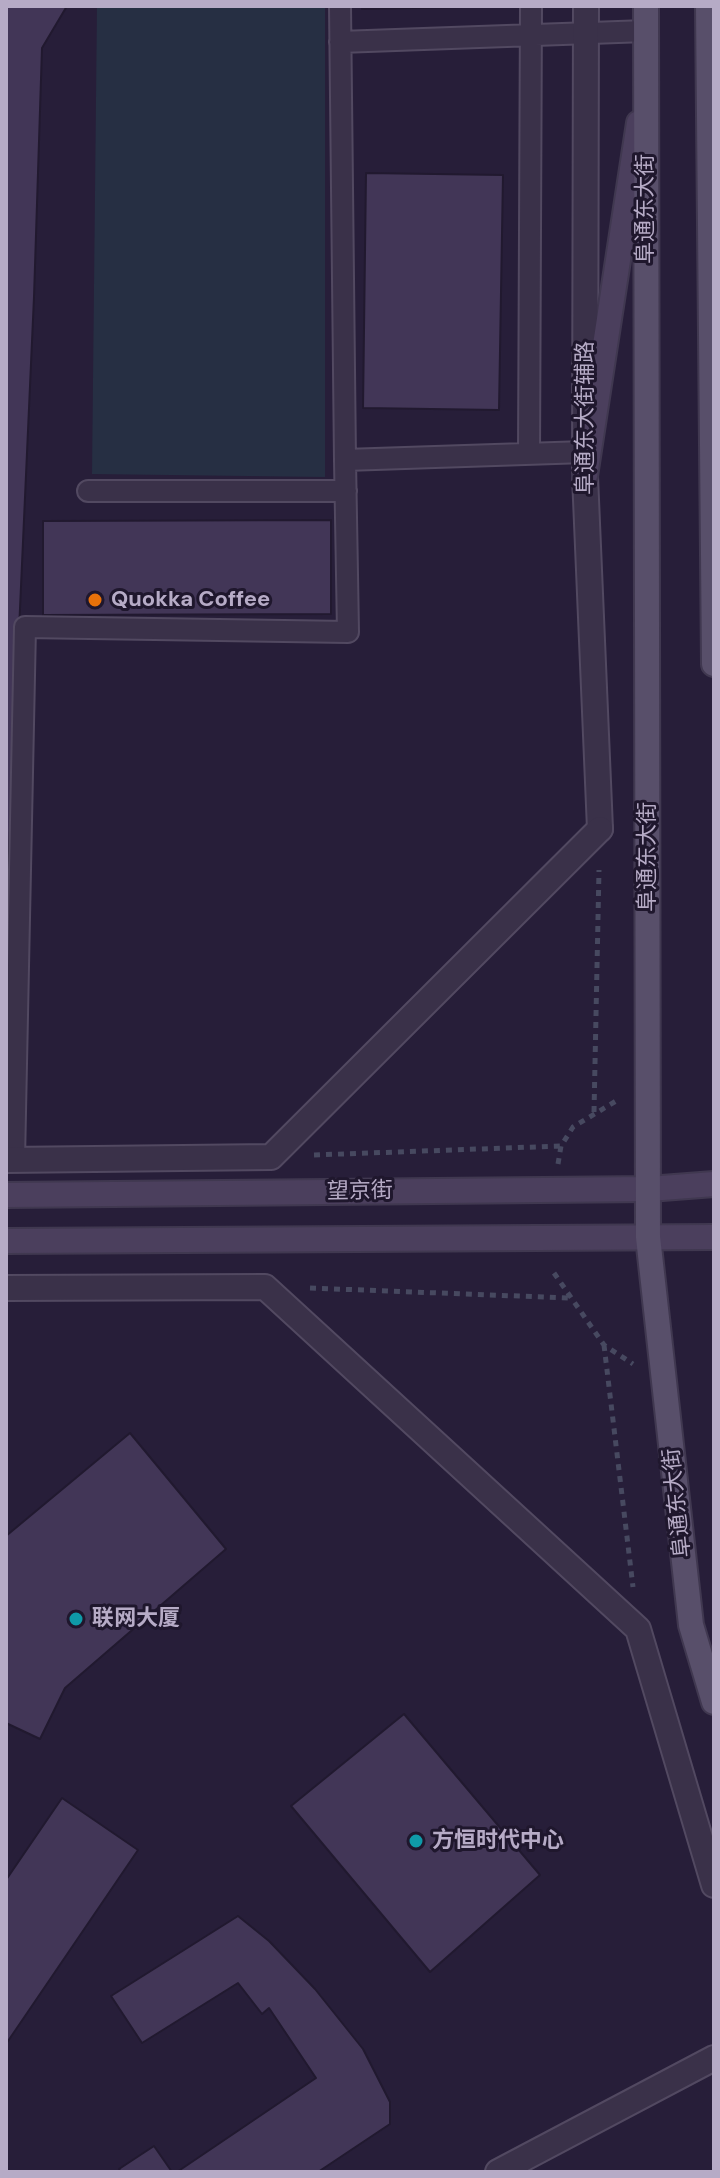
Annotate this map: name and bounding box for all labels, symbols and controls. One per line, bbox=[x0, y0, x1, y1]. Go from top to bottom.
street label: 阜通东大街 bbox=[633, 154, 659, 264]
street label: 阜通东大街辅路 bbox=[573, 341, 599, 495]
place label: Quokka Coffee bbox=[111, 587, 270, 613]
marker: Quokka Coffee bbox=[86, 591, 104, 609]
street label: 阜通东大街 bbox=[635, 802, 661, 912]
street label: 望京街 bbox=[327, 1178, 393, 1206]
street label: 阜通东大街 bbox=[659, 1447, 697, 1559]
place label: 联网大厦 bbox=[92, 1606, 180, 1632]
marker: 联网大厦 bbox=[67, 1610, 85, 1628]
place label: 方恒时代中心 bbox=[432, 1828, 564, 1854]
marker: 方恒时代中心 bbox=[407, 1832, 425, 1850]

